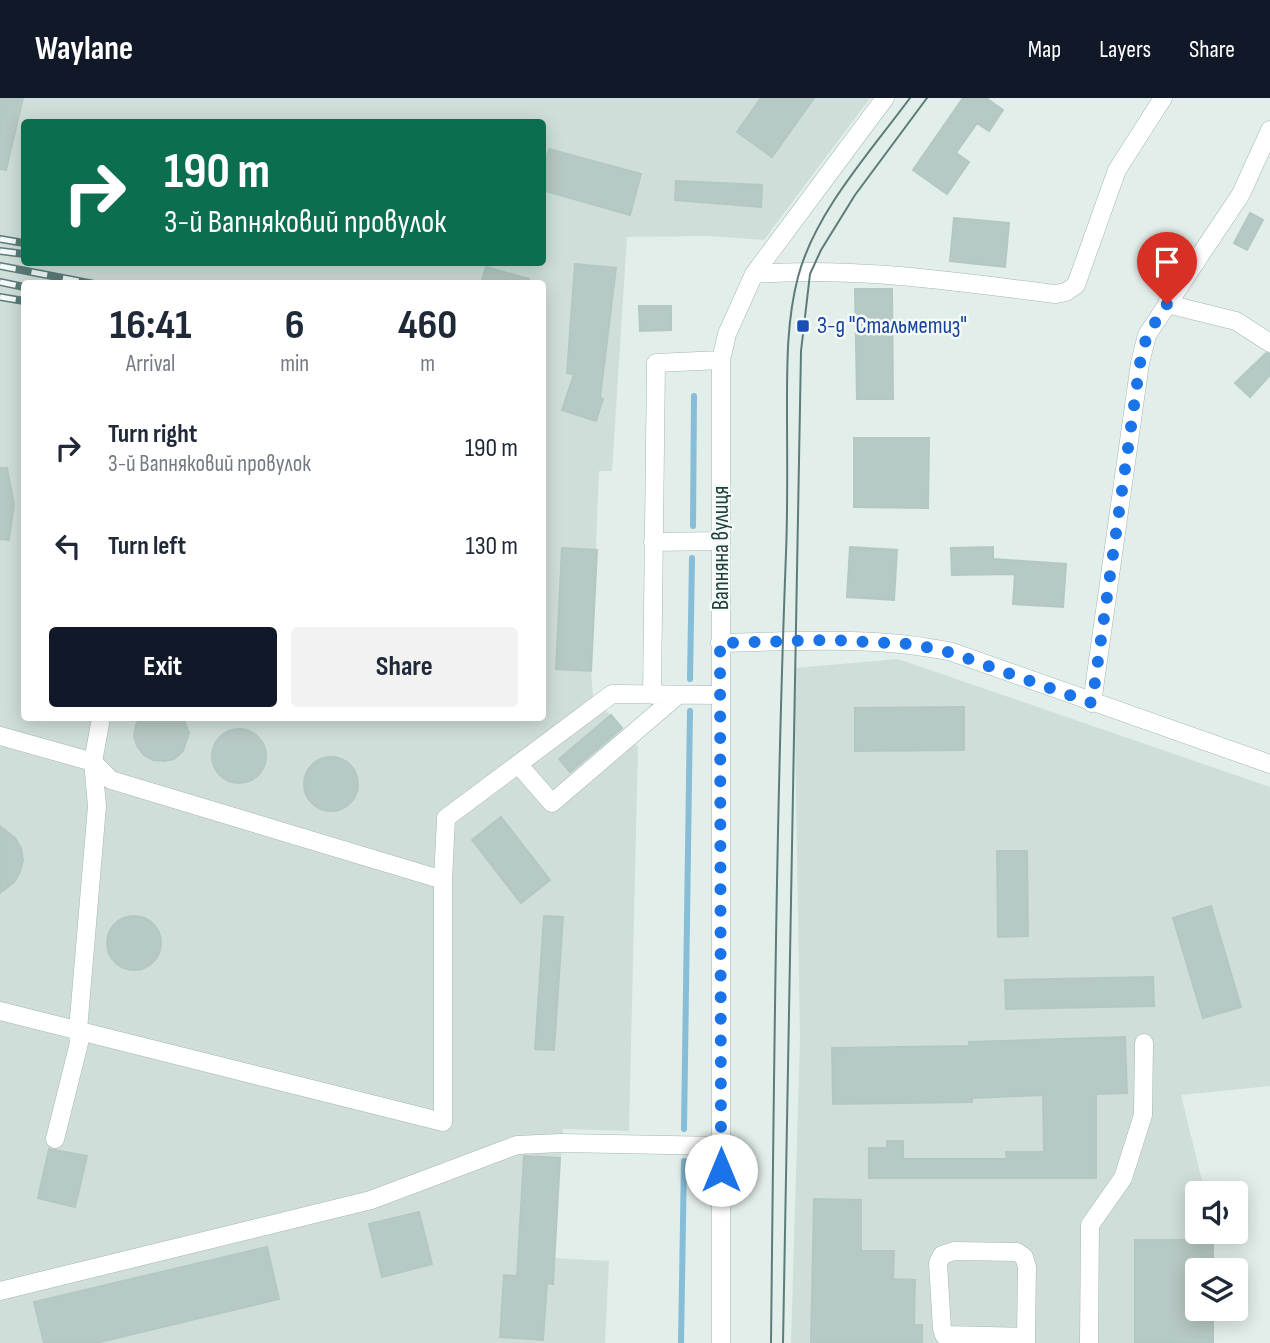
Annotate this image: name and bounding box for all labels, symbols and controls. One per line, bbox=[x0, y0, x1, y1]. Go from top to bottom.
text: Waylane bbox=[35, 29, 133, 69]
text: Map bbox=[1028, 35, 1061, 64]
text: Layers bbox=[1099, 35, 1151, 64]
text: Share bbox=[1189, 35, 1235, 64]
text: 190 m bbox=[164, 143, 270, 202]
icon: right bbox=[49, 147, 140, 238]
text: 3-й Вапняковий провулок bbox=[164, 203, 446, 242]
pin bbox=[1137, 232, 1197, 304]
icon: arrive bbox=[1148, 243, 1186, 281]
text: 16:41 bbox=[110, 300, 191, 351]
text: 6 bbox=[285, 300, 305, 351]
text: 460 bbox=[398, 300, 457, 351]
place label: З-д "Стальметиз" bbox=[817, 312, 967, 340]
marker: З-д "Стальметиз" bbox=[795, 318, 811, 334]
text: Arrival bbox=[126, 350, 175, 378]
text: min bbox=[280, 350, 309, 378]
text: m bbox=[420, 350, 435, 378]
text: Turn right bbox=[108, 419, 197, 450]
icon: right bbox=[49, 429, 87, 467]
text: 190 m bbox=[465, 433, 518, 464]
text: 3-й Вапняковий провулок bbox=[108, 450, 311, 478]
street label: Вапняна вулиця bbox=[707, 486, 735, 610]
icon: left bbox=[49, 527, 87, 565]
text: Turn left bbox=[108, 531, 186, 562]
text: 130 m bbox=[466, 531, 518, 562]
button: Exit bbox=[49, 627, 277, 707]
button: Share bbox=[291, 627, 518, 707]
position arrow bbox=[684, 1133, 758, 1207]
map controls bbox=[1185, 1181, 1248, 1321]
button: sound bbox=[1185, 1181, 1248, 1244]
button: layers bbox=[1185, 1258, 1248, 1321]

